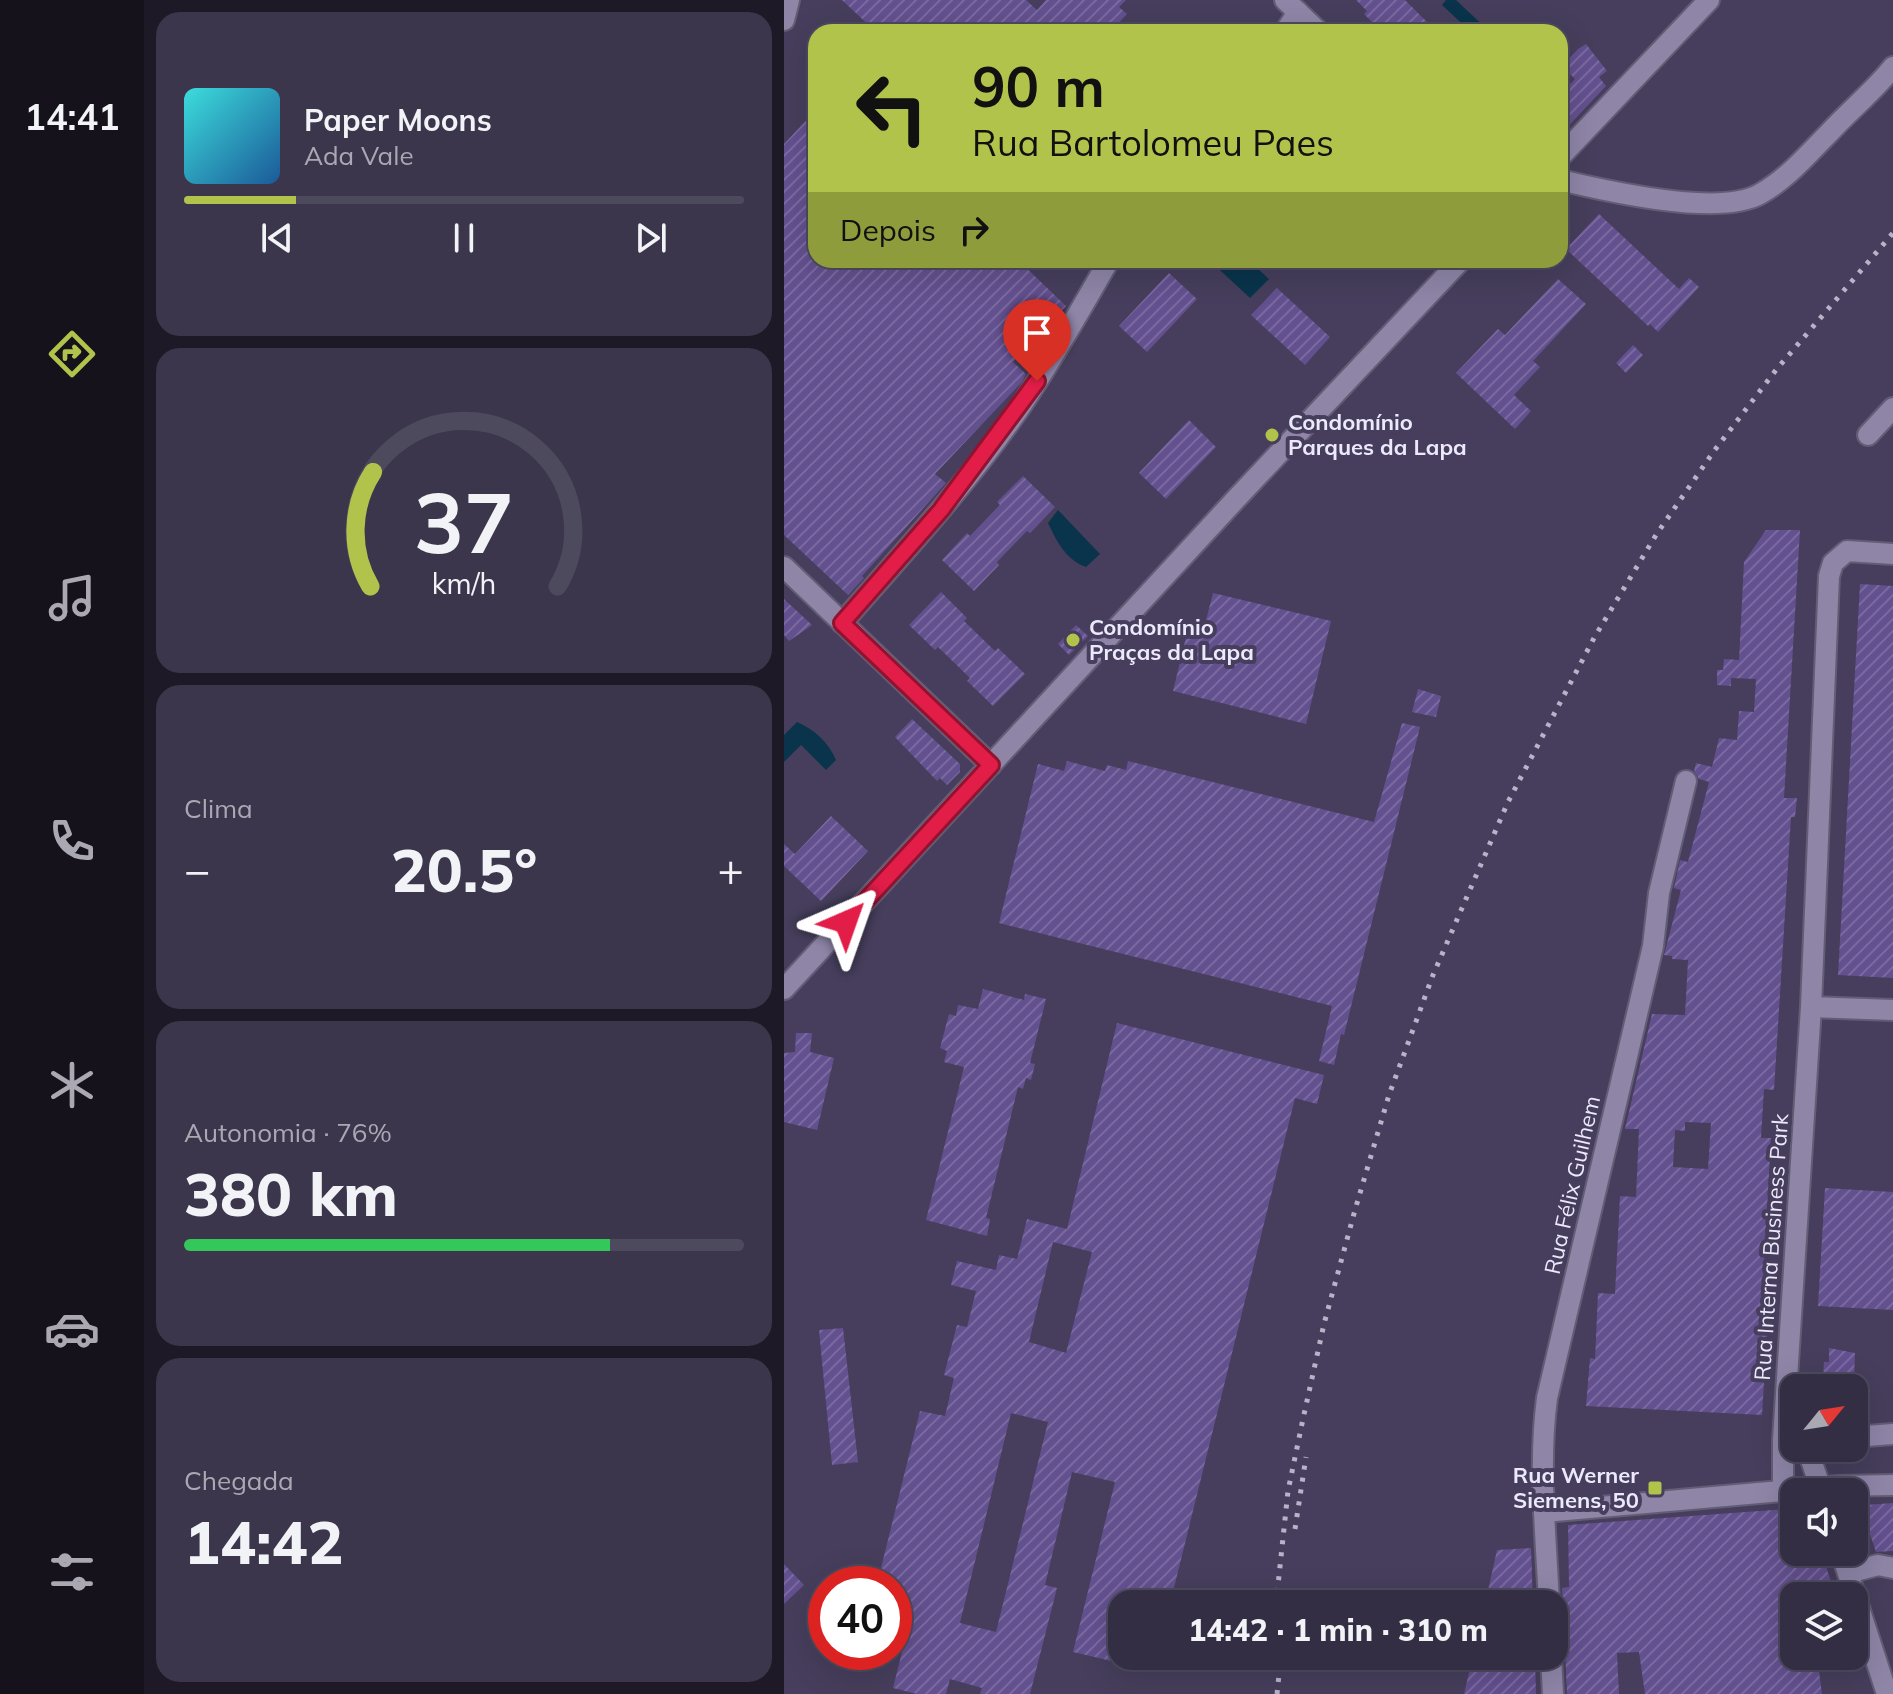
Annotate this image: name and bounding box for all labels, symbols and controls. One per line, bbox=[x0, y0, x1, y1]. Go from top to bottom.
text: 90 m bbox=[972, 51, 1105, 121]
icon: left bbox=[840, 56, 944, 160]
text: 14:41 bbox=[24, 94, 120, 139]
text: Paper Moons bbox=[304, 101, 492, 139]
text: Rua Bartolomeu Paes bbox=[972, 120, 1334, 165]
text: Ada Vale bbox=[304, 139, 414, 172]
icon: right bbox=[952, 208, 996, 252]
text: Depois bbox=[840, 211, 936, 249]
icon: previous bbox=[255, 216, 299, 260]
icon: pause bbox=[442, 216, 486, 260]
icon: next bbox=[629, 216, 673, 260]
pin bbox=[1003, 299, 1071, 381]
icon: arrive bbox=[1015, 311, 1059, 355]
icon: directions bbox=[44, 326, 100, 382]
place label: Condomínio Parques da Lapa bbox=[1288, 408, 1467, 461]
marker: Condomínio Parques da Lapa bbox=[1263, 426, 1281, 444]
text: 37 bbox=[414, 468, 514, 573]
text: km/h bbox=[432, 565, 496, 601]
icon: music bbox=[44, 570, 100, 626]
place label: Condomínio Praças da Lapa bbox=[1089, 613, 1254, 666]
marker: Condomínio Praças da Lapa bbox=[1064, 631, 1082, 649]
text: Clima bbox=[184, 792, 253, 825]
icon: phone bbox=[44, 813, 100, 869]
text: 20.5° bbox=[391, 832, 537, 907]
text: − bbox=[184, 842, 210, 897]
text: + bbox=[718, 842, 744, 897]
position arrow bbox=[804, 880, 888, 964]
icon: climate bbox=[44, 1057, 100, 1113]
street label: Rua Félix Guilhem bbox=[1538, 1093, 1606, 1277]
street label: Rua Interna Business Park bbox=[1748, 1112, 1794, 1381]
text: Autonomia · 76% bbox=[184, 1116, 392, 1149]
text: 380 km bbox=[184, 1156, 398, 1231]
icon: car bbox=[44, 1301, 100, 1357]
north arrow bbox=[1780, 1374, 1868, 1462]
map controls bbox=[1780, 1374, 1868, 1670]
place label: Rua Werner Siemens, 50 bbox=[1513, 1461, 1639, 1514]
text: Chegada bbox=[184, 1464, 294, 1497]
button: sound bbox=[1780, 1478, 1868, 1566]
marker: Rua Werner Siemens, 50 bbox=[1646, 1479, 1664, 1497]
text: 14:42 bbox=[184, 1504, 344, 1579]
icon: filters bbox=[44, 1544, 100, 1600]
speed limit sign: 40 bbox=[808, 1566, 912, 1670]
button: layers bbox=[1780, 1582, 1868, 1670]
text: 14:42 · 1 min · 310 m bbox=[1188, 1611, 1488, 1649]

